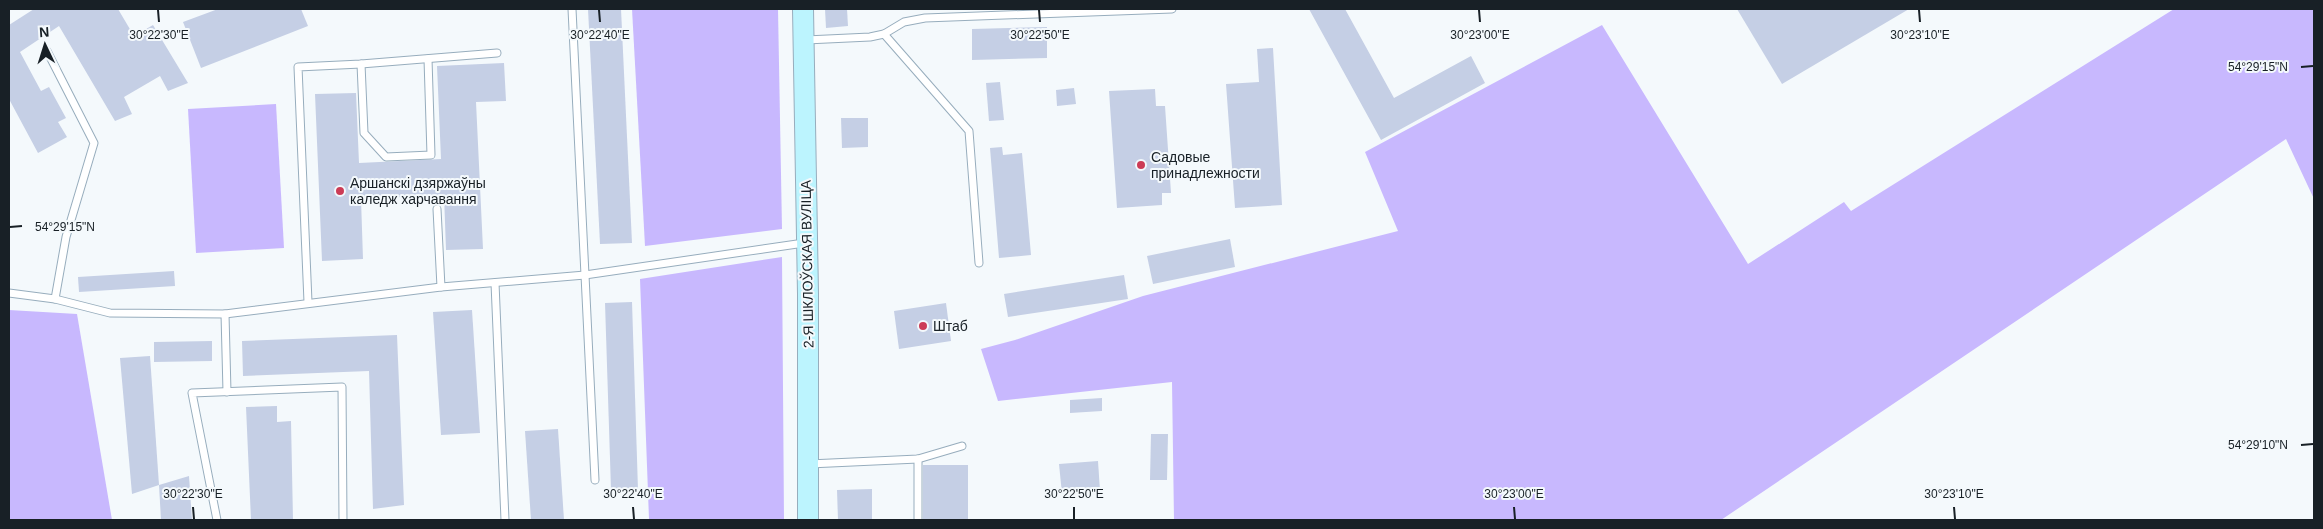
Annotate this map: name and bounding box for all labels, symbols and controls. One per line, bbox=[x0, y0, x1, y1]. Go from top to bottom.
north arrow bbox=[20, 20, 70, 70]
text: N bbox=[38, 24, 50, 40]
text: 30°22'30"E bbox=[129, 28, 189, 42]
text: 30°22'40"E bbox=[570, 28, 630, 42]
text: 30°22'50"E bbox=[1010, 28, 1070, 42]
text: 30°23'00"E bbox=[1450, 28, 1510, 42]
text: 30°23'10"E bbox=[1890, 28, 1950, 42]
text: 54°29'15"N bbox=[2228, 60, 2288, 74]
place label: Садовые принадлежности bbox=[1151, 149, 1260, 181]
marker: Садовые принадлежности bbox=[1135, 159, 1147, 171]
place label: Аршанскі дзяржаўны каледж харчавання bbox=[350, 175, 486, 207]
street label: 2-Я ШКЛОЎСКАЯ ВУЛІЦА bbox=[797, 179, 816, 348]
marker: Аршанскі дзяржаўны каледж харчавання bbox=[334, 185, 346, 197]
text: 54°29'15"N bbox=[35, 220, 95, 234]
place label: Штаб bbox=[933, 318, 968, 334]
marker: Штаб bbox=[917, 320, 929, 332]
text: 54°29'10"N bbox=[2228, 438, 2288, 452]
text: 30°22'30"E bbox=[163, 487, 223, 501]
text: 30°22'40"E bbox=[603, 487, 663, 501]
text: 30°22'50"E bbox=[1044, 487, 1104, 501]
text: 30°23'00"E bbox=[1484, 487, 1544, 501]
text: 30°23'10"E bbox=[1924, 487, 1984, 501]

